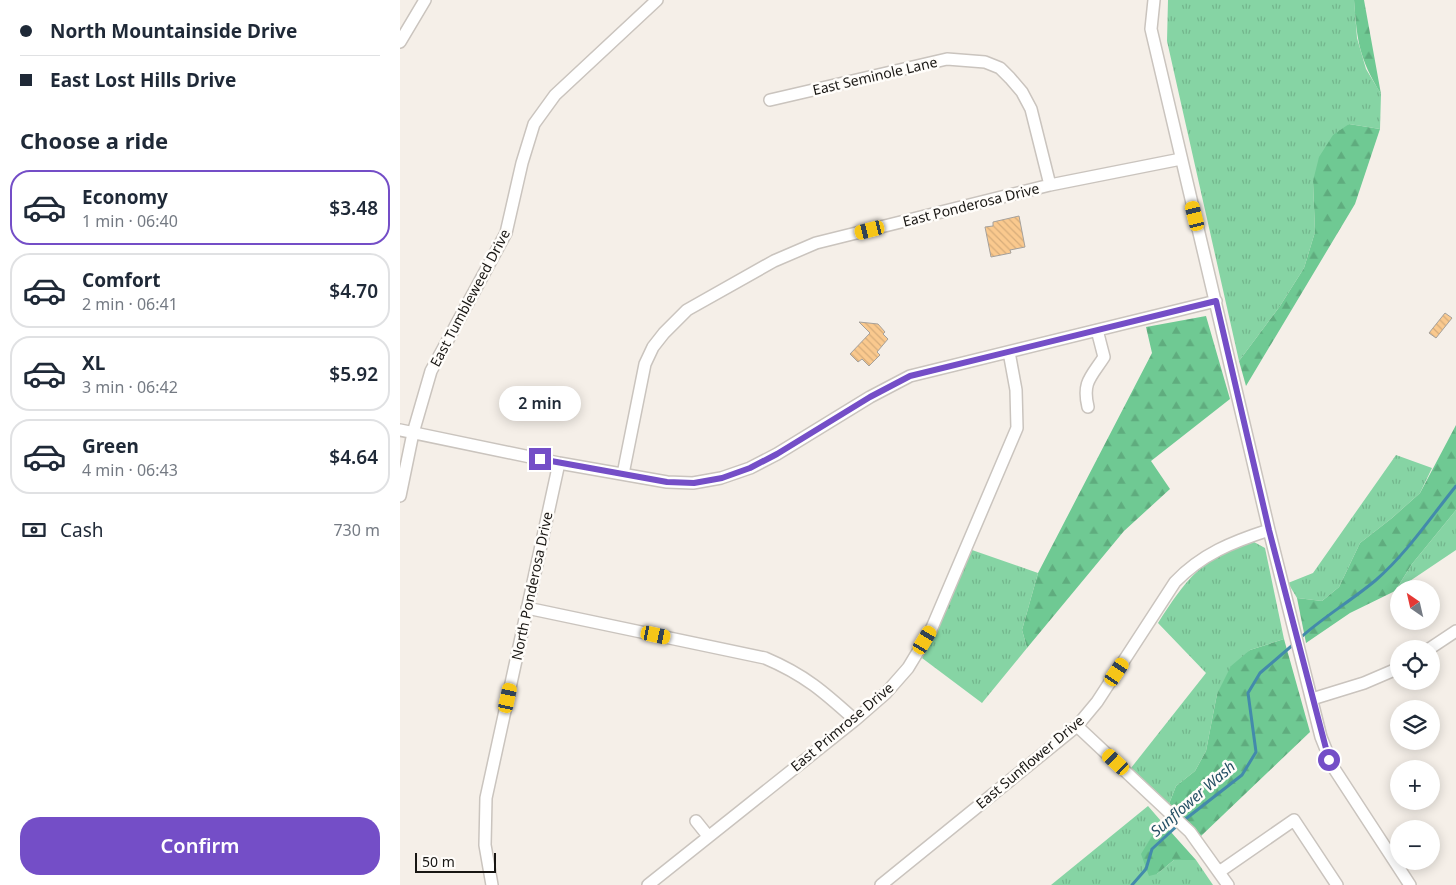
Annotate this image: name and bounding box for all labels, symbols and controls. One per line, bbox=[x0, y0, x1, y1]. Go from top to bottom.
text: North Mountainside Drive bbox=[50, 18, 297, 44]
street label: East Seminole Lane bbox=[811, 52, 939, 99]
text: East Lost Hills Drive bbox=[50, 67, 236, 93]
text: Choose a ride bbox=[20, 125, 168, 155]
street label: East Ponderosa Drive bbox=[901, 178, 1041, 231]
text: Economy bbox=[82, 184, 168, 210]
icon: car bbox=[22, 185, 67, 230]
text: $3.48 bbox=[329, 195, 378, 221]
car bbox=[1184, 200, 1205, 232]
text: 1 min · 06:40 bbox=[82, 210, 178, 232]
car bbox=[853, 219, 886, 241]
street label: East Tumbleweed Drive bbox=[425, 226, 514, 370]
text: Comfort bbox=[82, 267, 161, 293]
icon: car bbox=[22, 268, 67, 313]
text: $4.70 bbox=[329, 278, 378, 304]
text: 2 min · 06:41 bbox=[82, 293, 178, 315]
text: XL bbox=[82, 350, 105, 376]
icon: car bbox=[22, 351, 67, 396]
text: $5.92 bbox=[329, 361, 378, 387]
text: 3 min · 06:42 bbox=[82, 376, 178, 398]
callout: 2 min bbox=[499, 386, 581, 422]
text: 2 min bbox=[518, 392, 562, 414]
text: Green bbox=[82, 433, 139, 459]
icon: car bbox=[22, 434, 67, 479]
text: $4.64 bbox=[329, 444, 378, 470]
route end bbox=[529, 448, 551, 470]
text: 4 min · 06:43 bbox=[82, 459, 178, 481]
street label: North Ponderosa Drive bbox=[507, 510, 557, 662]
icon: cash bbox=[20, 516, 48, 544]
text: Cash bbox=[60, 517, 104, 543]
text: 730 m bbox=[333, 519, 380, 541]
north arrow bbox=[1390, 580, 1440, 630]
map controls bbox=[1390, 580, 1440, 870]
car bbox=[910, 623, 939, 657]
car bbox=[639, 625, 672, 645]
button: locate bbox=[1390, 640, 1440, 690]
car bbox=[1102, 655, 1131, 689]
street label: East Primrose Drive bbox=[786, 678, 897, 775]
car bbox=[497, 682, 518, 714]
button: layers bbox=[1390, 700, 1440, 750]
street label: East Sunflower Drive bbox=[972, 711, 1088, 812]
car bbox=[1099, 746, 1132, 778]
route start bbox=[1318, 749, 1340, 771]
water label: Sunflower Wash bbox=[1146, 756, 1239, 841]
button: + bbox=[1390, 760, 1440, 810]
button: Confirm bbox=[20, 817, 380, 875]
button: − bbox=[1390, 820, 1440, 870]
scale bar bbox=[415, 850, 496, 873]
text: 50 m bbox=[422, 852, 455, 871]

